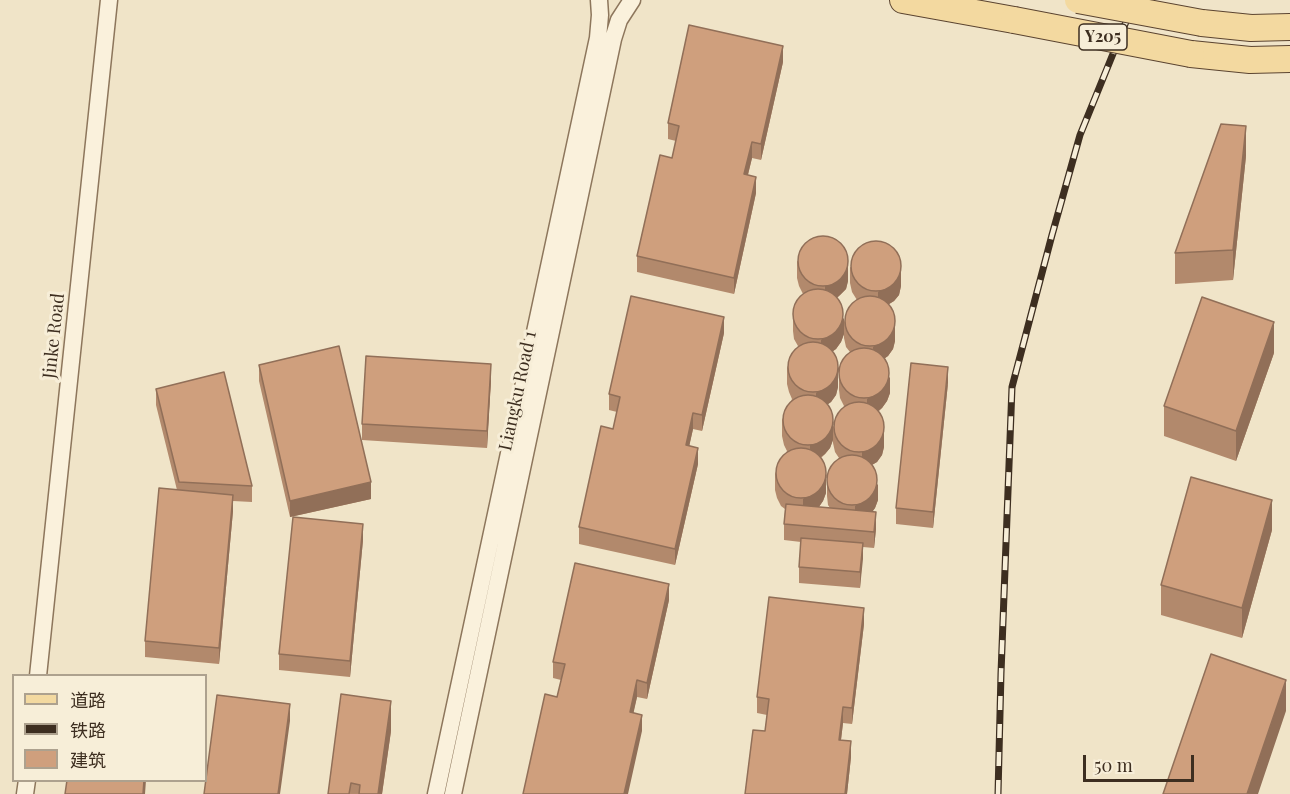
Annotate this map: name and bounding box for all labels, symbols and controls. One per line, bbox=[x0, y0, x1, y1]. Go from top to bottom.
road number: Y205 bbox=[1079, 24, 1127, 50]
street label: Jinke Road bbox=[39, 292, 69, 380]
street label: Liangku Road 1 bbox=[495, 329, 541, 453]
legend bbox=[12, 674, 207, 782]
text: 道路 bbox=[70, 688, 106, 712]
text: 铁路 bbox=[70, 718, 106, 742]
scale bar bbox=[1086, 743, 1197, 781]
text: 建筑 bbox=[70, 748, 106, 772]
text: 50 m bbox=[1094, 753, 1133, 777]

